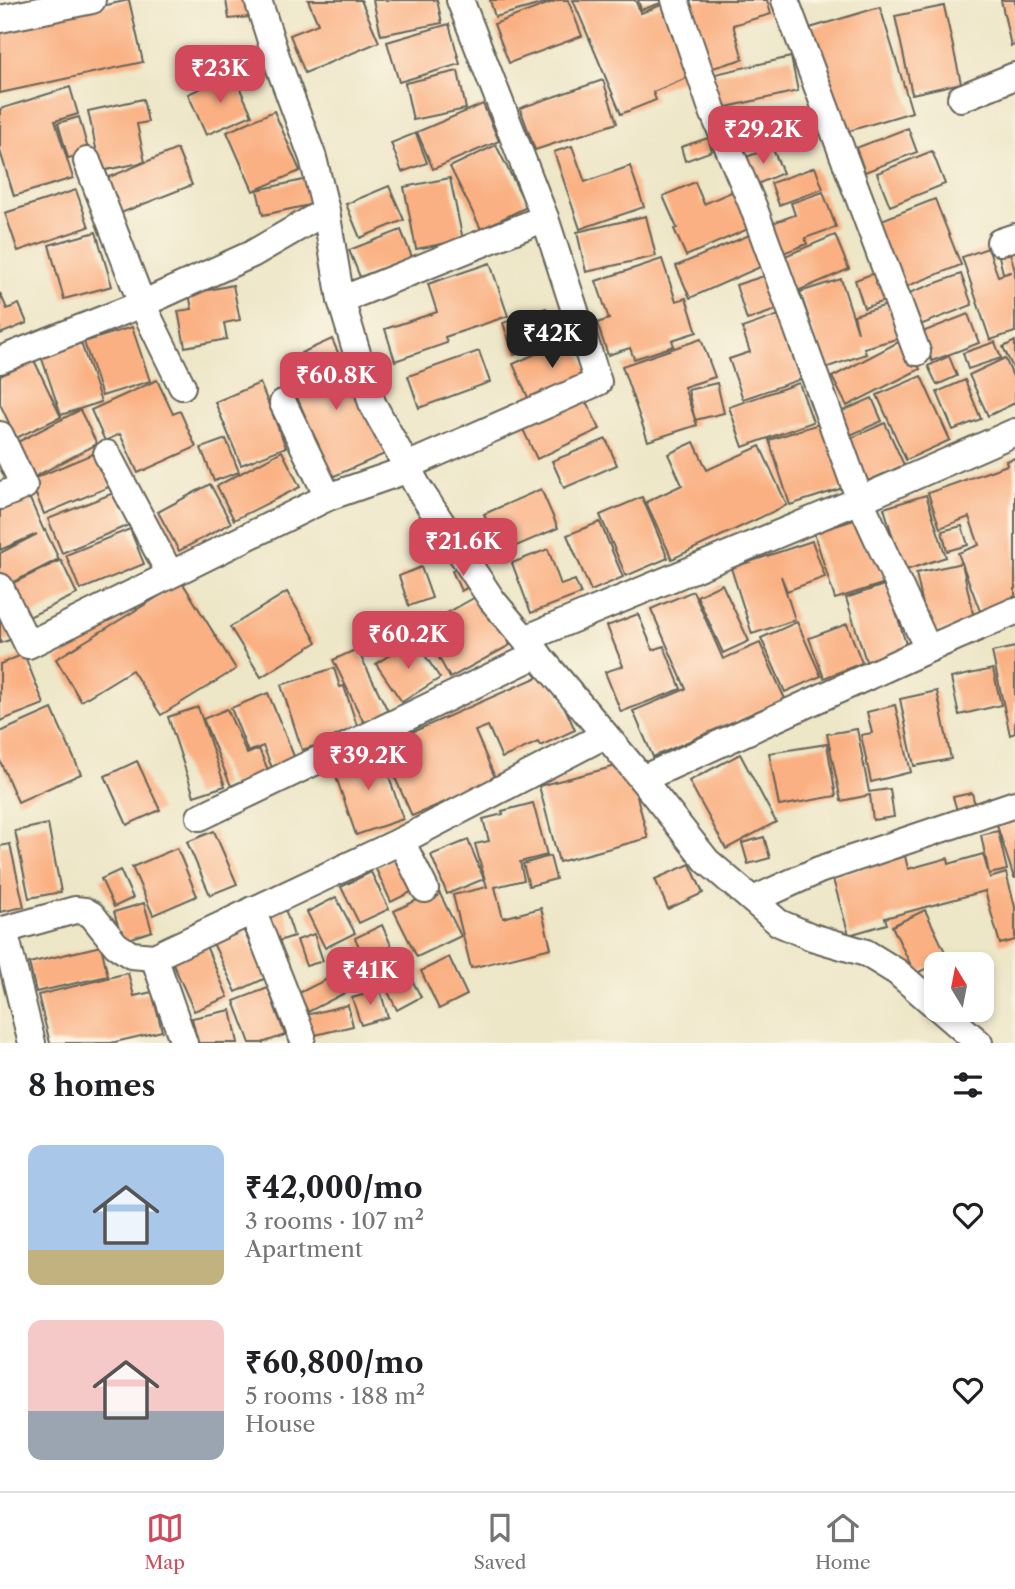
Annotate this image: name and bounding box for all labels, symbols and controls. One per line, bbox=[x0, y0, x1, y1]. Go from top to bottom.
pin: ₹23K bbox=[179, 46, 261, 105]
text: ₹23K bbox=[191, 54, 249, 82]
pin: ₹29.2K bbox=[706, 106, 820, 166]
text: ₹29.2K bbox=[724, 115, 802, 143]
pin: ₹42K bbox=[511, 310, 593, 370]
text: ₹42K bbox=[523, 319, 581, 347]
pin: ₹60.8K bbox=[279, 352, 393, 412]
text: ₹60.8K bbox=[296, 361, 376, 389]
pin: ₹21.6K bbox=[406, 518, 520, 578]
text: ₹21.6K bbox=[425, 527, 501, 555]
pin: ₹60.2K bbox=[351, 612, 465, 671]
text: ₹60.2K bbox=[368, 620, 448, 648]
pin: ₹39.2K bbox=[311, 732, 425, 792]
text: ₹39.2K bbox=[329, 741, 407, 769]
pin: ₹41K bbox=[329, 948, 411, 1007]
north arrow bbox=[924, 952, 994, 1022]
map controls bbox=[924, 952, 994, 1022]
text: ₹41K bbox=[342, 956, 398, 984]
icon: filters bbox=[949, 1066, 987, 1104]
text: 8 homes bbox=[28, 1067, 155, 1104]
text: ₹42,000/mo bbox=[245, 1169, 423, 1206]
icon: home bbox=[84, 1173, 168, 1257]
icon: heart bbox=[949, 1196, 987, 1234]
text: 3 rooms · 107 m² bbox=[245, 1207, 424, 1235]
text: Apartment bbox=[245, 1235, 363, 1263]
text: ₹60,800/mo bbox=[245, 1344, 423, 1381]
icon: home bbox=[84, 1348, 168, 1432]
icon: heart bbox=[949, 1371, 987, 1409]
text: 5 rooms · 188 m² bbox=[245, 1382, 425, 1410]
text: House bbox=[245, 1410, 315, 1438]
tab: Map bbox=[144, 1509, 185, 1574]
tab: Saved bbox=[474, 1509, 526, 1574]
tab: Home bbox=[815, 1509, 871, 1574]

